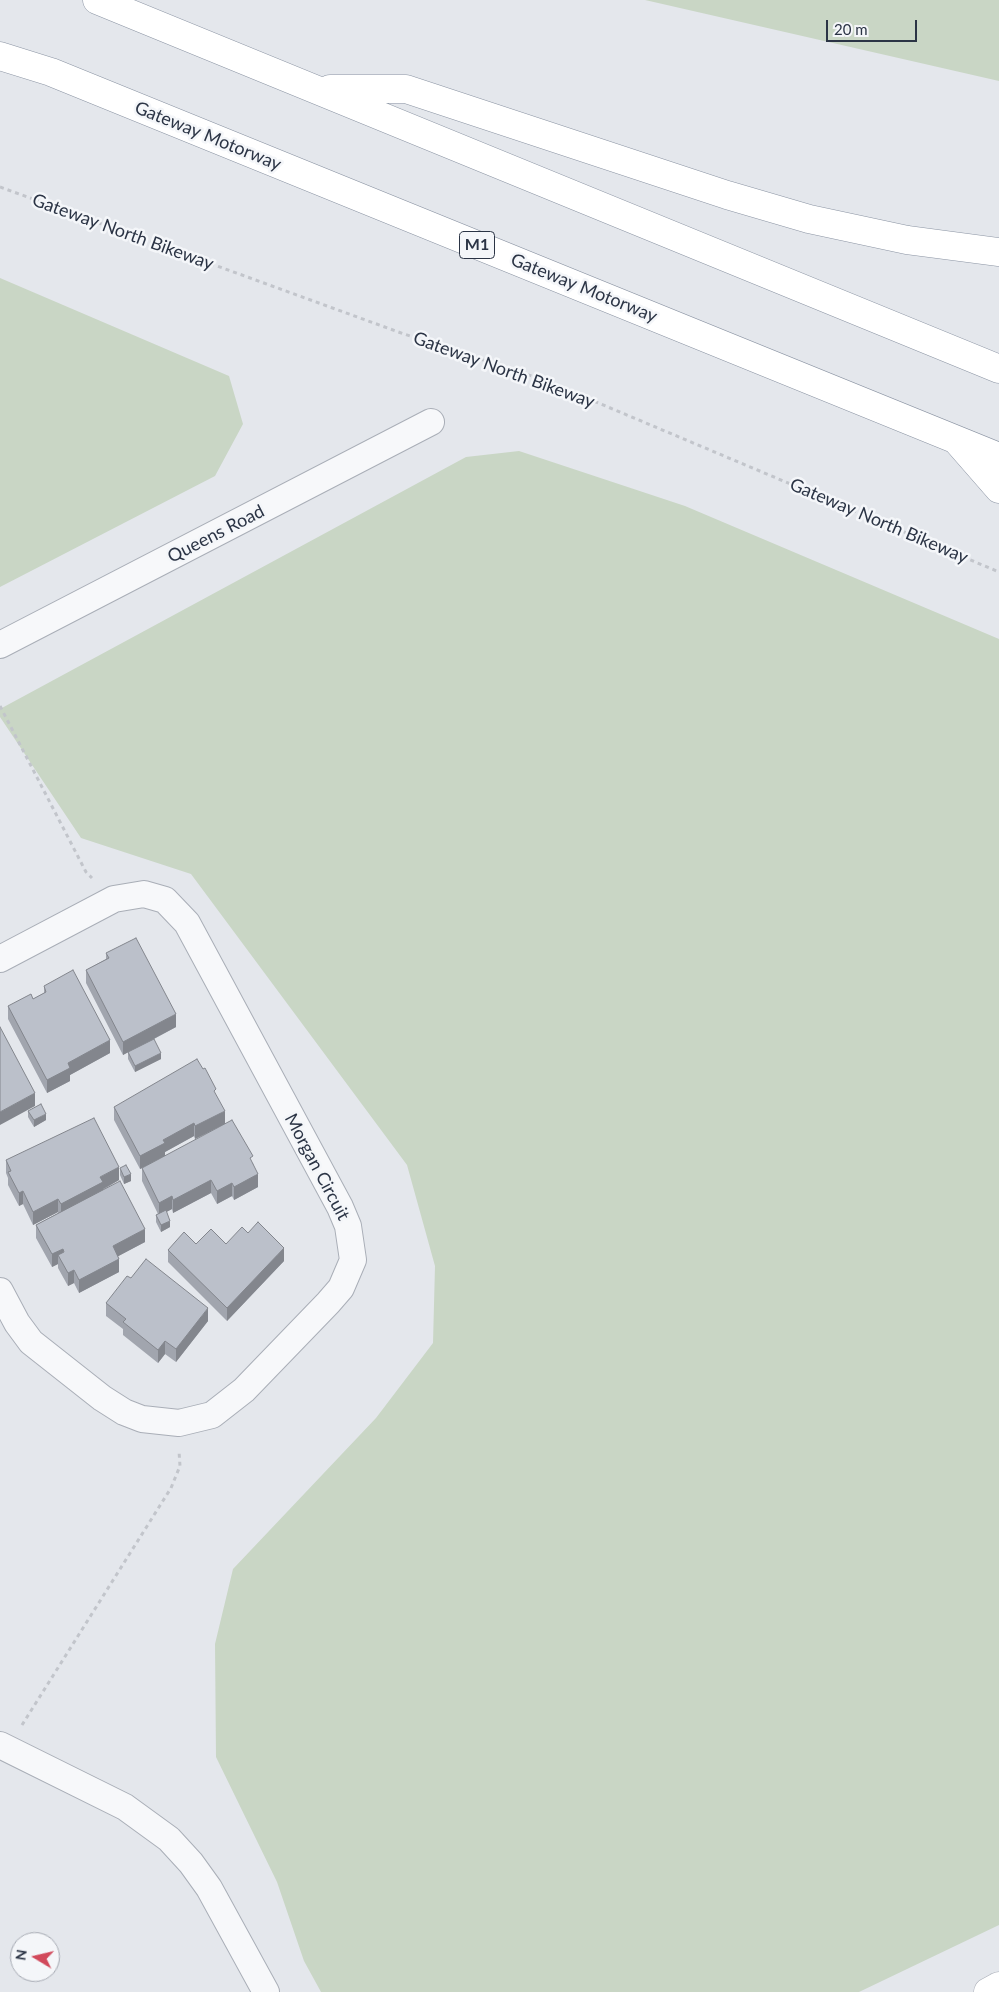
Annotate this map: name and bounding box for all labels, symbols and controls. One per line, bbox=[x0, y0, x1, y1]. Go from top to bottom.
scale bar bbox=[829, 10, 920, 42]
text: 20 m bbox=[834, 20, 868, 38]
street label: Gateway Motorway bbox=[132, 97, 284, 175]
street label: Gateway North Bikeway bbox=[29, 189, 217, 275]
road number: M1 bbox=[460, 232, 494, 258]
street label: Gateway Motorway bbox=[508, 249, 660, 327]
street label: Gateway North Bikeway bbox=[410, 327, 598, 413]
street label: Gateway North Bikeway bbox=[787, 474, 971, 568]
street label: Queens Road bbox=[164, 500, 268, 568]
street label: Morgan Circuit bbox=[280, 1110, 354, 1224]
north arrow bbox=[10, 1932, 60, 1982]
text: N bbox=[11, 1948, 30, 1961]

